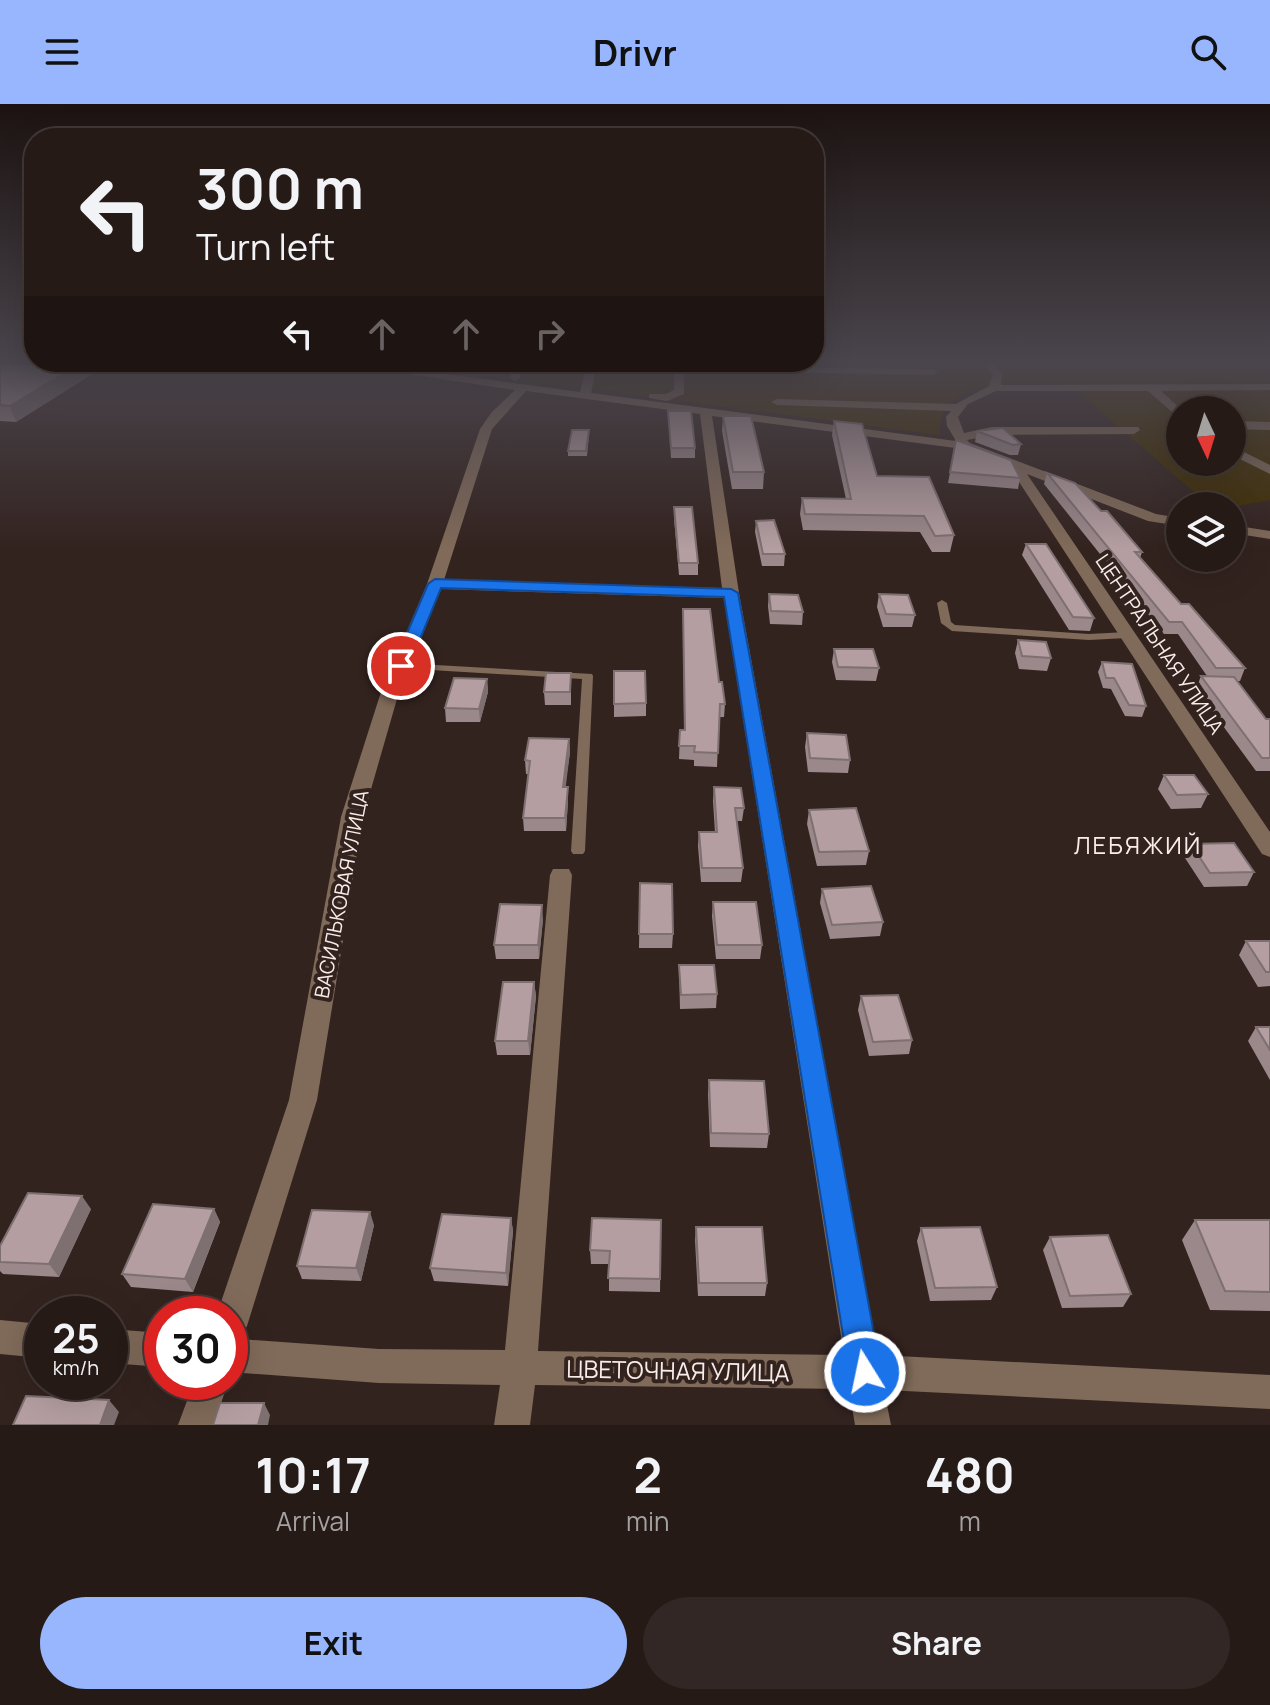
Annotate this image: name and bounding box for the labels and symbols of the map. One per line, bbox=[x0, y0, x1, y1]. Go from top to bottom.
north arrow bbox=[1166, 396, 1246, 476]
street label: ЦЕНТРАЛЬНАЯ УЛИЦА bbox=[1090, 549, 1230, 739]
pin bbox=[367, 632, 435, 700]
street label: ВАСИЛЬКОВАЯ УЛИЦА bbox=[308, 787, 375, 1001]
district label: ЛЕБЯЖИЙ bbox=[1074, 828, 1202, 861]
speed limit sign: 30 bbox=[144, 1296, 248, 1400]
position arrow bbox=[823, 1330, 907, 1414]
street label: ЦВЕТОЧНАЯ УЛИЦА bbox=[566, 1352, 790, 1388]

